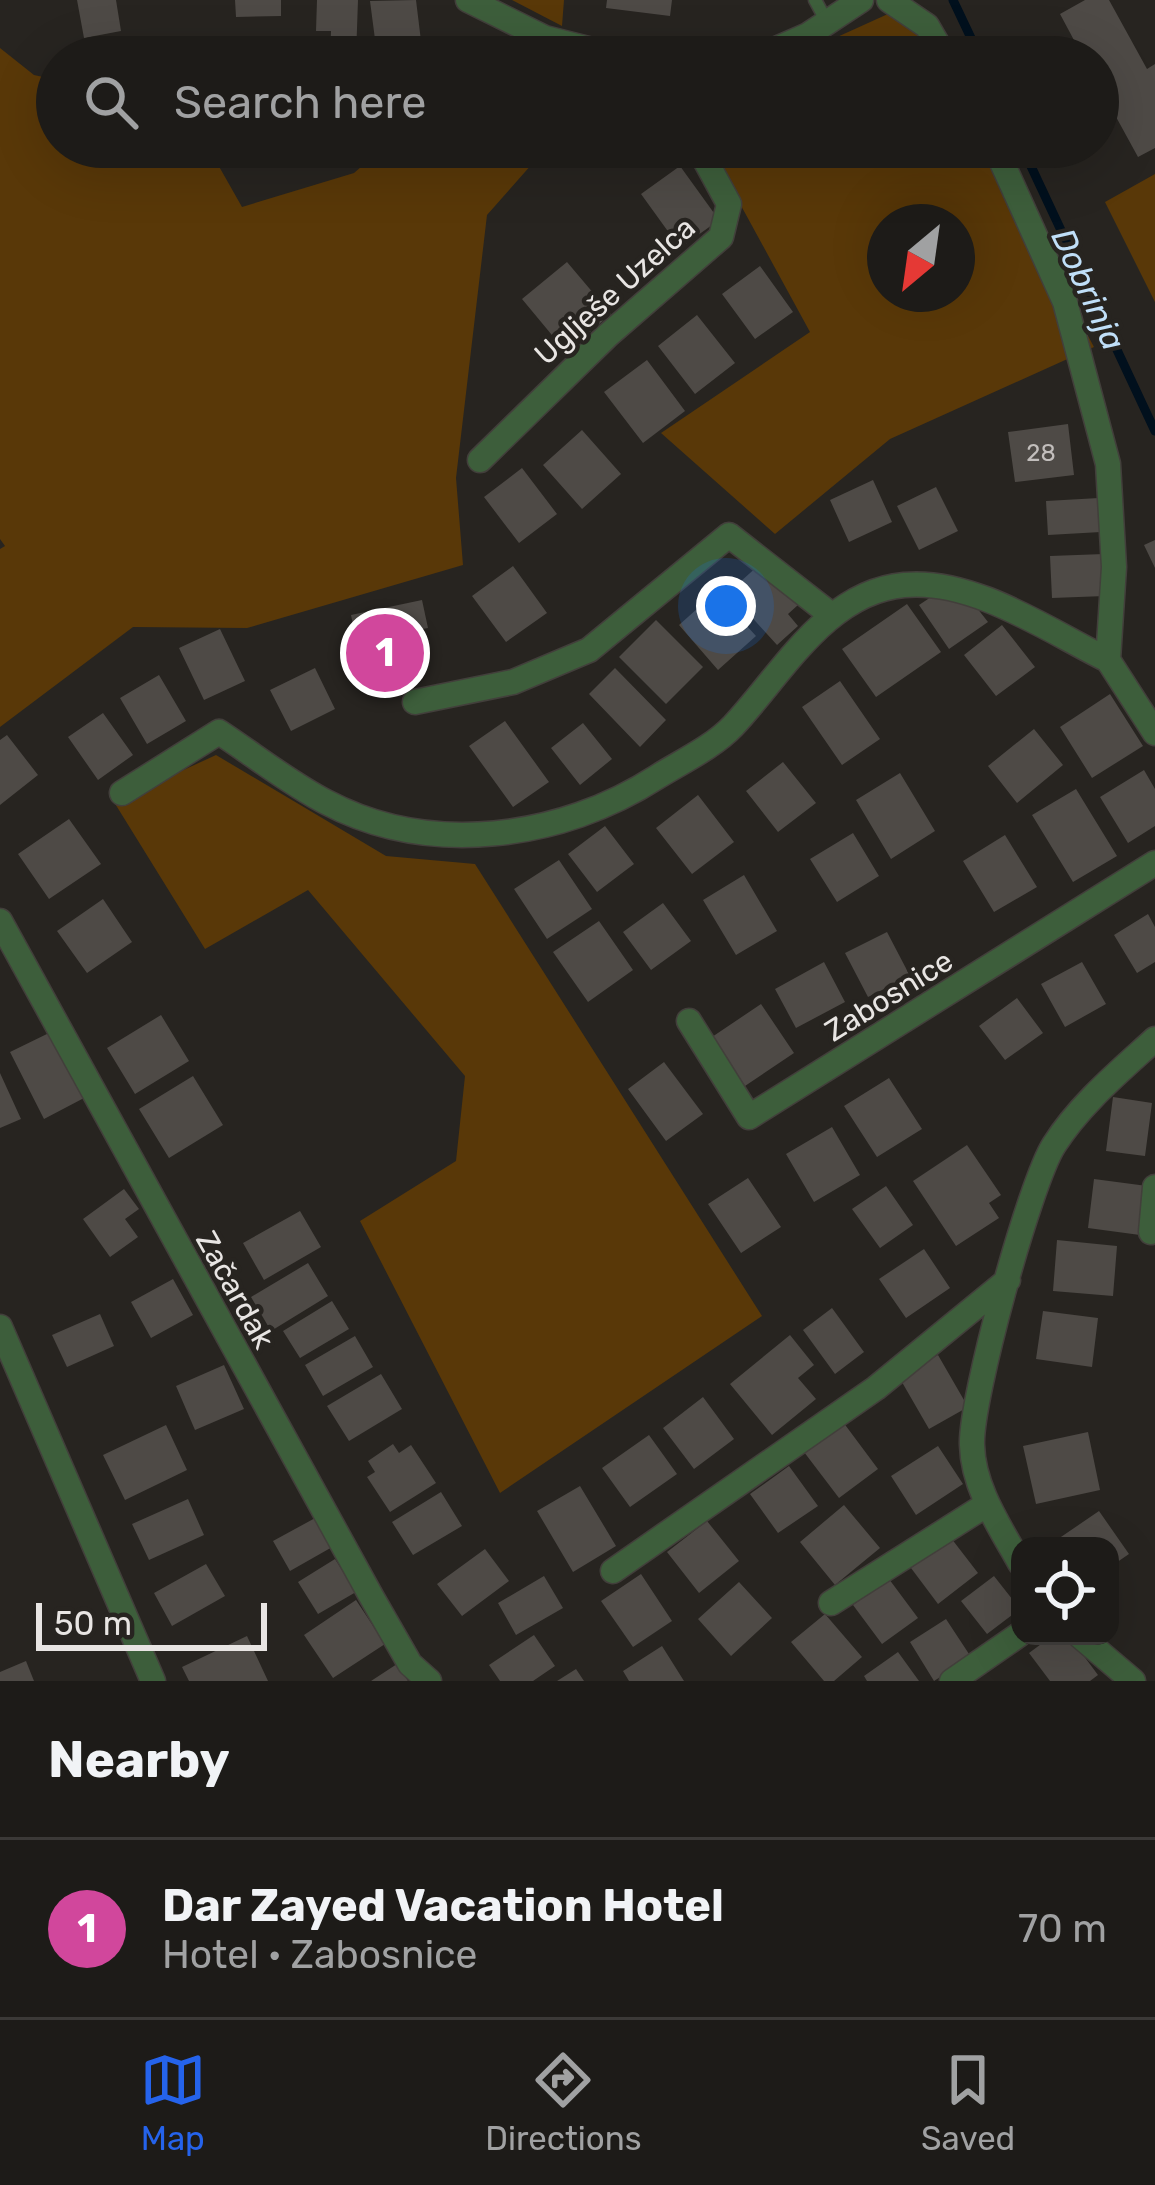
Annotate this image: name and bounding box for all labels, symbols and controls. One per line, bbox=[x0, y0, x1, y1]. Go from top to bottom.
search box bbox=[36, 36, 1119, 168]
icon: search bbox=[78, 69, 144, 135]
text: Search here bbox=[174, 76, 426, 129]
north arrow bbox=[867, 204, 975, 312]
street label: Uglješe Uzelca bbox=[527, 210, 703, 372]
water label: Dobrinja bbox=[1043, 222, 1134, 356]
house number: 28 bbox=[1026, 439, 1056, 467]
your location bbox=[696, 576, 756, 636]
pin: 1 bbox=[346, 608, 424, 698]
street label: Zabosnice bbox=[819, 943, 959, 1049]
street label: Začardak bbox=[188, 1225, 282, 1355]
map controls bbox=[1011, 1537, 1119, 1645]
button: locate bbox=[1011, 1537, 1119, 1645]
scale bar bbox=[36, 1597, 267, 1650]
text: 50 m bbox=[54, 1604, 132, 1643]
text: Nearby bbox=[48, 1729, 230, 1790]
text: Dar Zayed Vacation Hotel bbox=[162, 1879, 724, 1932]
text: 1 bbox=[77, 1906, 97, 1952]
text: 70 m bbox=[1018, 1906, 1107, 1952]
text: Hotel · Zabosnice bbox=[162, 1932, 477, 1978]
tab: Map bbox=[140, 2047, 206, 2158]
tab: Directions bbox=[485, 2047, 642, 2158]
tab: Saved bbox=[921, 2047, 1015, 2158]

